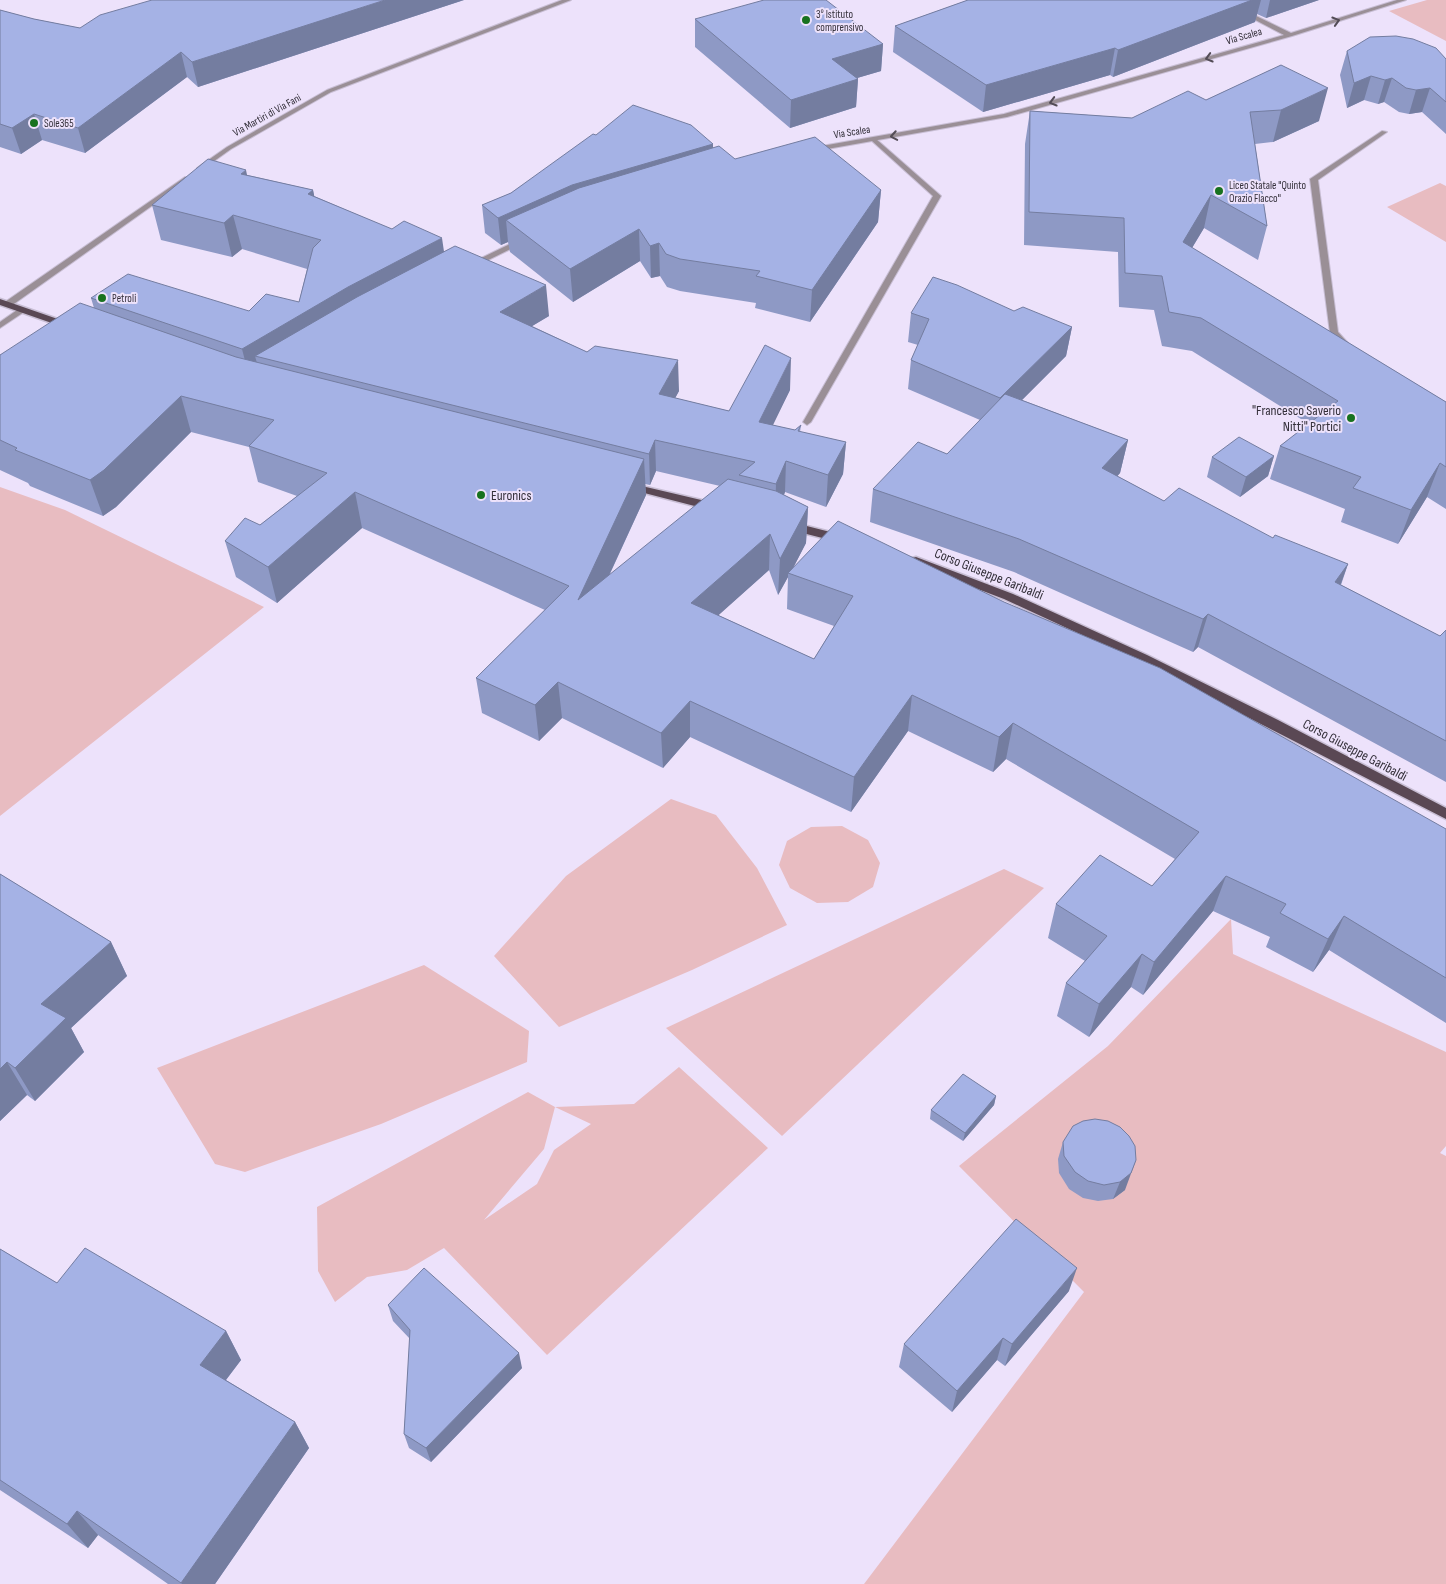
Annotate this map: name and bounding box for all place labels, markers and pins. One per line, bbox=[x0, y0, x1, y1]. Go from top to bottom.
place label: 3° Istituto comprensivo bbox=[816, 8, 864, 34]
marker: 3° Istituto comprensivo bbox=[800, 14, 812, 26]
marker: Sole365 bbox=[28, 117, 40, 129]
place label: Sole365 bbox=[44, 117, 74, 130]
place label: Liceo Statale "Quinto Orazio Flacco" bbox=[1229, 179, 1307, 205]
marker: Liceo Statale "Quinto Orazio Flacco" bbox=[1213, 185, 1225, 197]
marker: Petroli bbox=[96, 292, 108, 304]
place label: Petroli bbox=[112, 292, 136, 305]
place label: "Francesco Saverio Nitti" Portici bbox=[1252, 402, 1341, 435]
marker: "Francesco Saverio Nitti" Portici bbox=[1345, 412, 1357, 424]
place label: Euronics bbox=[491, 487, 531, 504]
marker: Euronics bbox=[475, 489, 487, 501]

